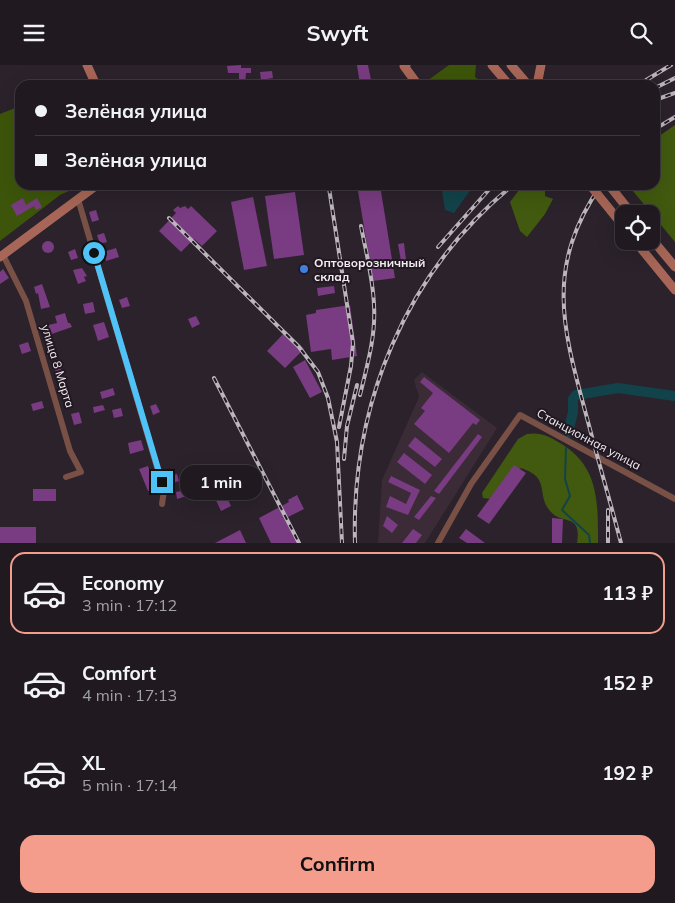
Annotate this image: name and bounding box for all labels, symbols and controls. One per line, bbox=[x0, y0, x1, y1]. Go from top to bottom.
icon: menu bbox=[20, 19, 48, 47]
text: Swyft bbox=[307, 19, 368, 47]
icon: search bbox=[627, 19, 655, 47]
text: Зелёная улица bbox=[65, 99, 207, 123]
text: Зелёная улица bbox=[65, 148, 207, 172]
map controls bbox=[615, 205, 660, 250]
button: locate bbox=[615, 205, 660, 250]
route start bbox=[83, 242, 105, 264]
place label: Оптоворозничный склад bbox=[314, 255, 425, 284]
marker: Оптоворозничный склад bbox=[298, 263, 310, 275]
street label: улица 8 Марта bbox=[38, 323, 78, 409]
street label: Станционная улица bbox=[534, 405, 644, 473]
callout: 1 min bbox=[180, 465, 262, 499]
route end bbox=[151, 471, 173, 493]
text: 1 min bbox=[200, 472, 242, 492]
icon: car bbox=[22, 571, 67, 616]
text: Economy bbox=[82, 571, 164, 595]
text: 113 ₽ bbox=[602, 581, 653, 605]
text: 3 min · 17:12 bbox=[82, 595, 177, 615]
icon: car bbox=[22, 661, 67, 706]
text: Comfort bbox=[82, 661, 156, 685]
text: 152 ₽ bbox=[602, 671, 653, 695]
text: 4 min · 17:13 bbox=[82, 685, 177, 705]
icon: car bbox=[22, 751, 67, 796]
text: XL bbox=[82, 751, 105, 775]
text: 192 ₽ bbox=[602, 761, 653, 785]
text: 5 min · 17:14 bbox=[82, 775, 177, 795]
button: Confirm bbox=[20, 835, 655, 893]

